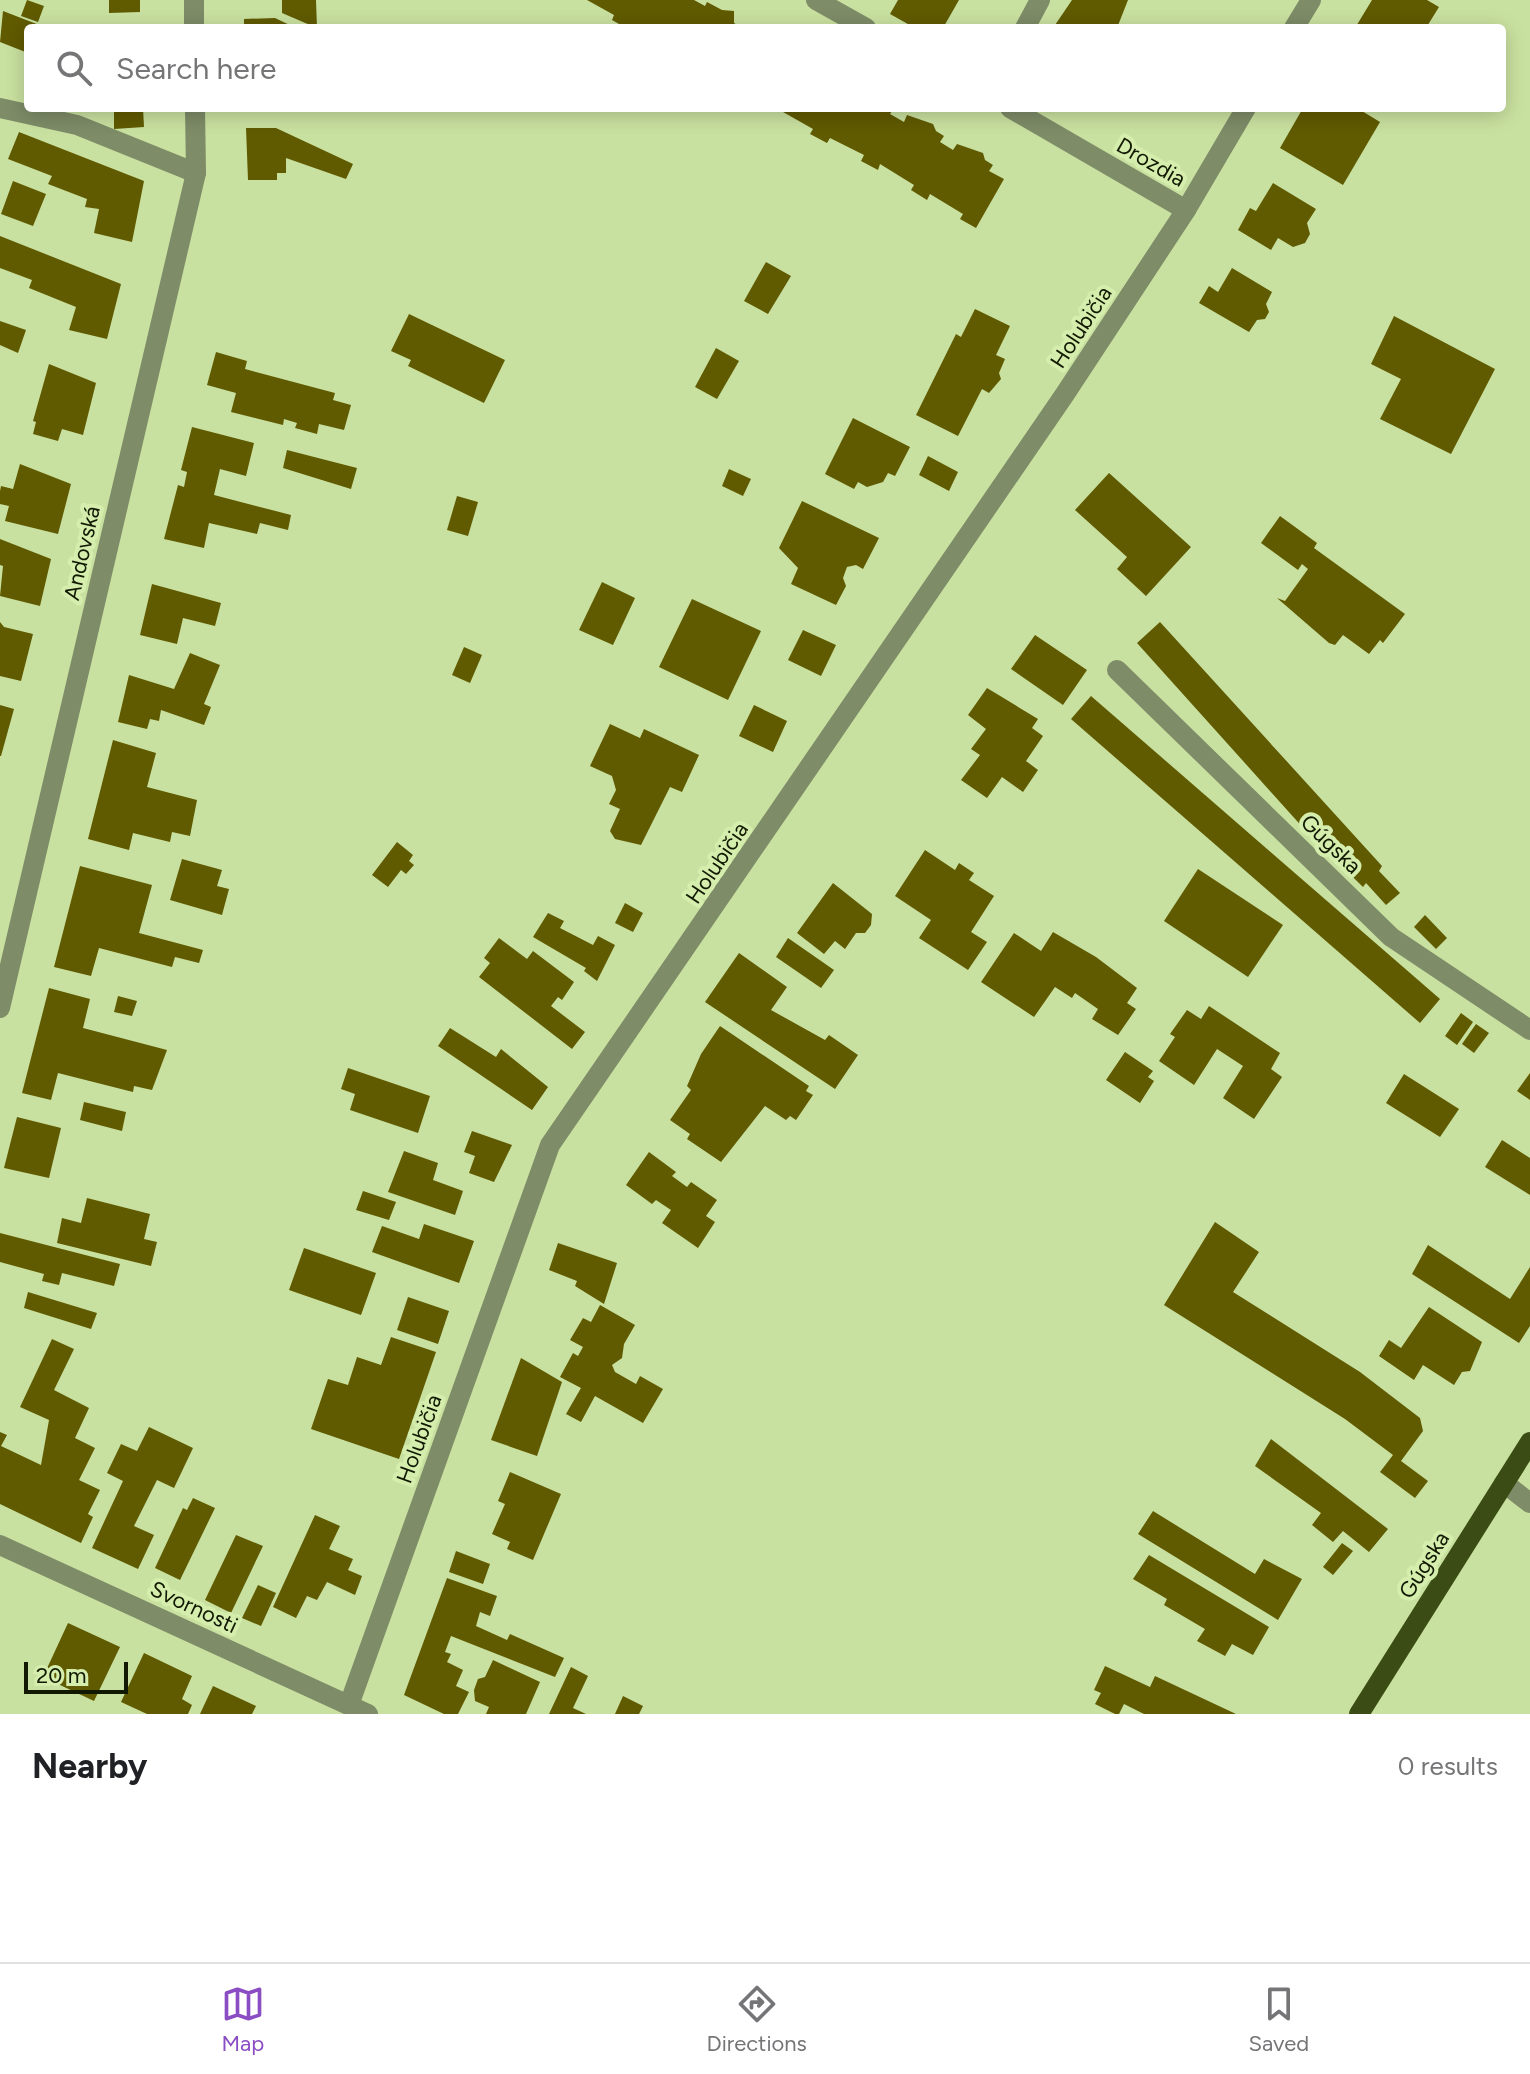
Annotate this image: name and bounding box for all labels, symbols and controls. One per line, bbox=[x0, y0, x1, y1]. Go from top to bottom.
search box bbox=[24, 24, 1506, 112]
icon: search bbox=[52, 46, 96, 90]
text: Search here bbox=[116, 50, 276, 87]
street label: Drozdia bbox=[1112, 131, 1190, 193]
street label: Holubičia bbox=[1044, 281, 1118, 373]
street label: Andovská bbox=[58, 503, 106, 603]
street label: Gúgska bbox=[1295, 809, 1367, 879]
street label: Holubičia bbox=[680, 817, 754, 909]
street label: Holubičia bbox=[390, 1391, 448, 1487]
street label: Gúgska bbox=[1393, 1527, 1455, 1603]
street label: Svornosti bbox=[146, 1575, 242, 1639]
scale bar bbox=[24, 1658, 128, 1694]
text: 20 m bbox=[36, 1662, 87, 1689]
text: Nearby bbox=[32, 1746, 147, 1787]
text: 0 results bbox=[1398, 1750, 1498, 1782]
tab: Map bbox=[221, 1982, 265, 2057]
tab: Directions bbox=[707, 1982, 807, 2057]
tab: Saved bbox=[1248, 1982, 1309, 2057]

